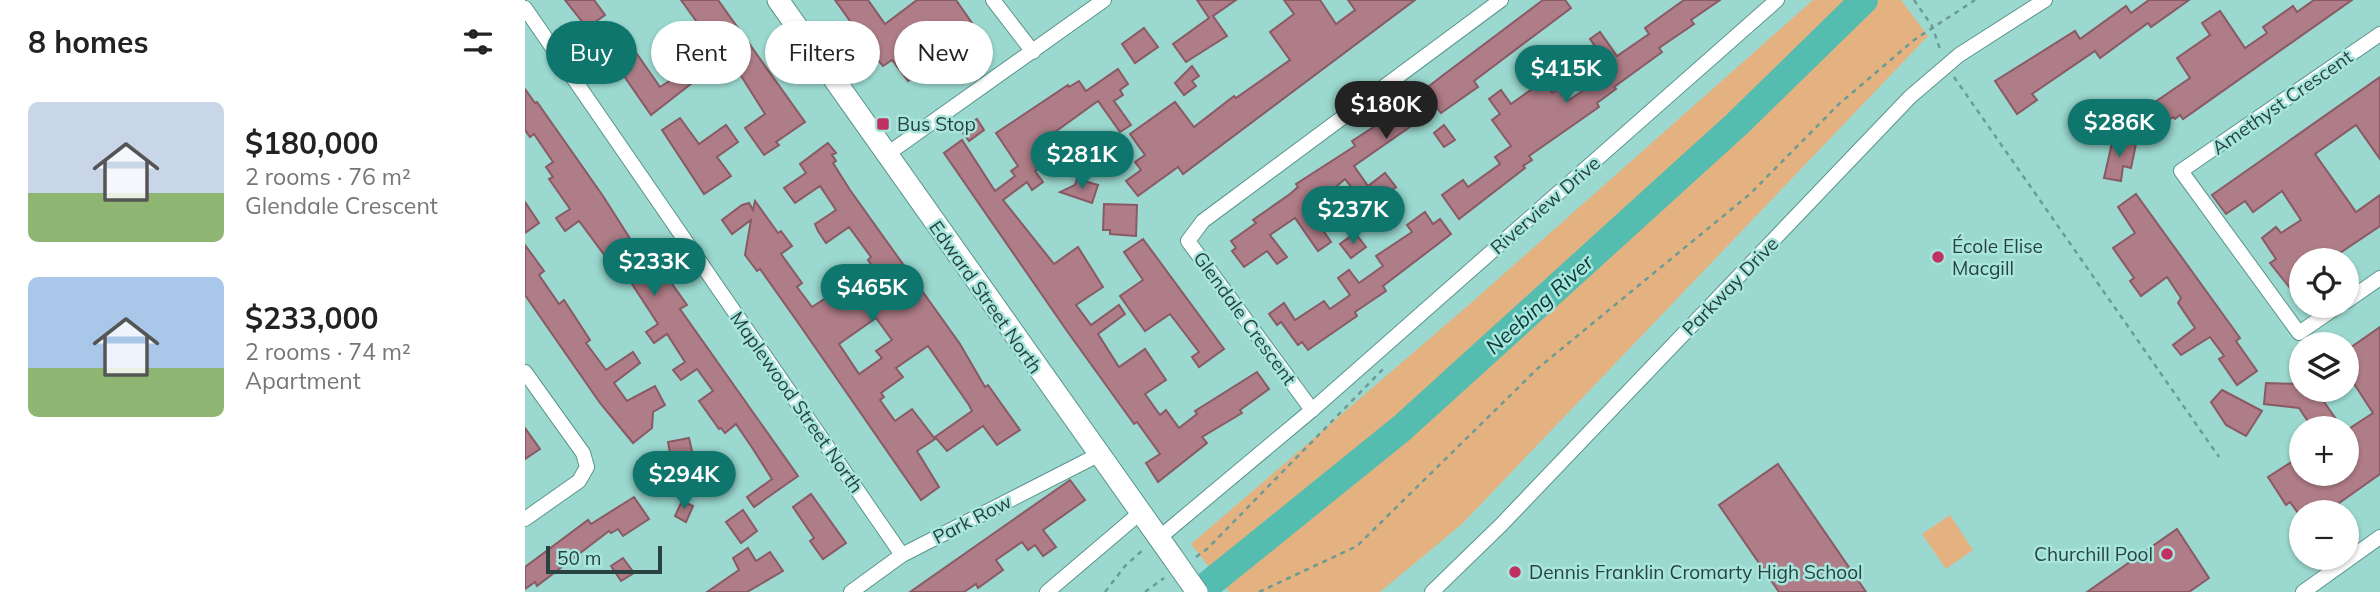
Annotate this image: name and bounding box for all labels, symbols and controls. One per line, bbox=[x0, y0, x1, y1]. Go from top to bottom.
chip: Buy bbox=[546, 21, 637, 84]
chip: Rent bbox=[651, 21, 751, 84]
chip: Filters bbox=[765, 21, 880, 84]
chip: New bbox=[894, 21, 993, 84]
text: 8 homes bbox=[28, 23, 149, 61]
icon: filters bbox=[459, 23, 497, 61]
street label: Amethyst Crescent bbox=[2207, 44, 2357, 160]
pin: $415K bbox=[1517, 46, 1615, 105]
text: $415K bbox=[1531, 53, 1601, 82]
pin: $180K bbox=[1337, 82, 1435, 141]
text: $180K bbox=[1351, 89, 1421, 118]
pin: $286K bbox=[2070, 100, 2168, 159]
text: $286K bbox=[2084, 107, 2154, 136]
place label: Bus Stop bbox=[897, 112, 976, 136]
marker: Bus Stop bbox=[875, 116, 891, 132]
text: $180,000 bbox=[245, 124, 378, 162]
icon: home bbox=[84, 130, 168, 214]
pin: $281K bbox=[1033, 132, 1131, 191]
text: $281K bbox=[1047, 139, 1117, 168]
street label: Riverview Drive bbox=[1485, 151, 1605, 259]
text: 2 rooms · 76 m² bbox=[245, 162, 411, 191]
pin: $237K bbox=[1304, 187, 1402, 246]
text: Glendale Crescent bbox=[245, 191, 438, 220]
text: $237K bbox=[1318, 194, 1388, 223]
street label: Edward Street North bbox=[924, 216, 1048, 378]
street label: Parkway Drive bbox=[1677, 232, 1783, 340]
place label: École Elise Macgill bbox=[1952, 234, 2043, 280]
pin: $233K bbox=[605, 238, 703, 298]
text: $233K bbox=[619, 246, 689, 275]
street label: Glendale Crescent bbox=[1188, 246, 1302, 390]
water label: Neebing River bbox=[1480, 248, 1599, 359]
map controls bbox=[2289, 248, 2359, 570]
button: locate bbox=[2289, 248, 2359, 318]
marker: École Elise Macgill bbox=[1930, 249, 1946, 265]
pin: $465K bbox=[823, 264, 921, 324]
text: $465K bbox=[837, 272, 907, 301]
text: $233,000 bbox=[245, 299, 378, 337]
icon: home bbox=[84, 305, 168, 389]
street label: Maplewood Street North bbox=[725, 307, 869, 497]
button: layers bbox=[2289, 332, 2359, 402]
text: 2 rooms · 74 m² bbox=[245, 337, 411, 366]
text: Apartment bbox=[245, 366, 361, 395]
button: + bbox=[2289, 416, 2359, 486]
pin: $294K bbox=[635, 452, 733, 511]
text: $294K bbox=[649, 459, 719, 488]
street label: Park Row bbox=[929, 489, 1015, 549]
button: − bbox=[2289, 500, 2359, 570]
place label: Churchill Pool bbox=[2034, 542, 2153, 566]
scale bar bbox=[546, 543, 661, 575]
text: 50 m bbox=[557, 546, 601, 570]
marker: Churchill Pool bbox=[2159, 546, 2175, 562]
place label: Dennis Franklin Cromarty High School bbox=[1529, 560, 1863, 584]
marker: Dennis Franklin Cromarty High School bbox=[1507, 564, 1523, 580]

